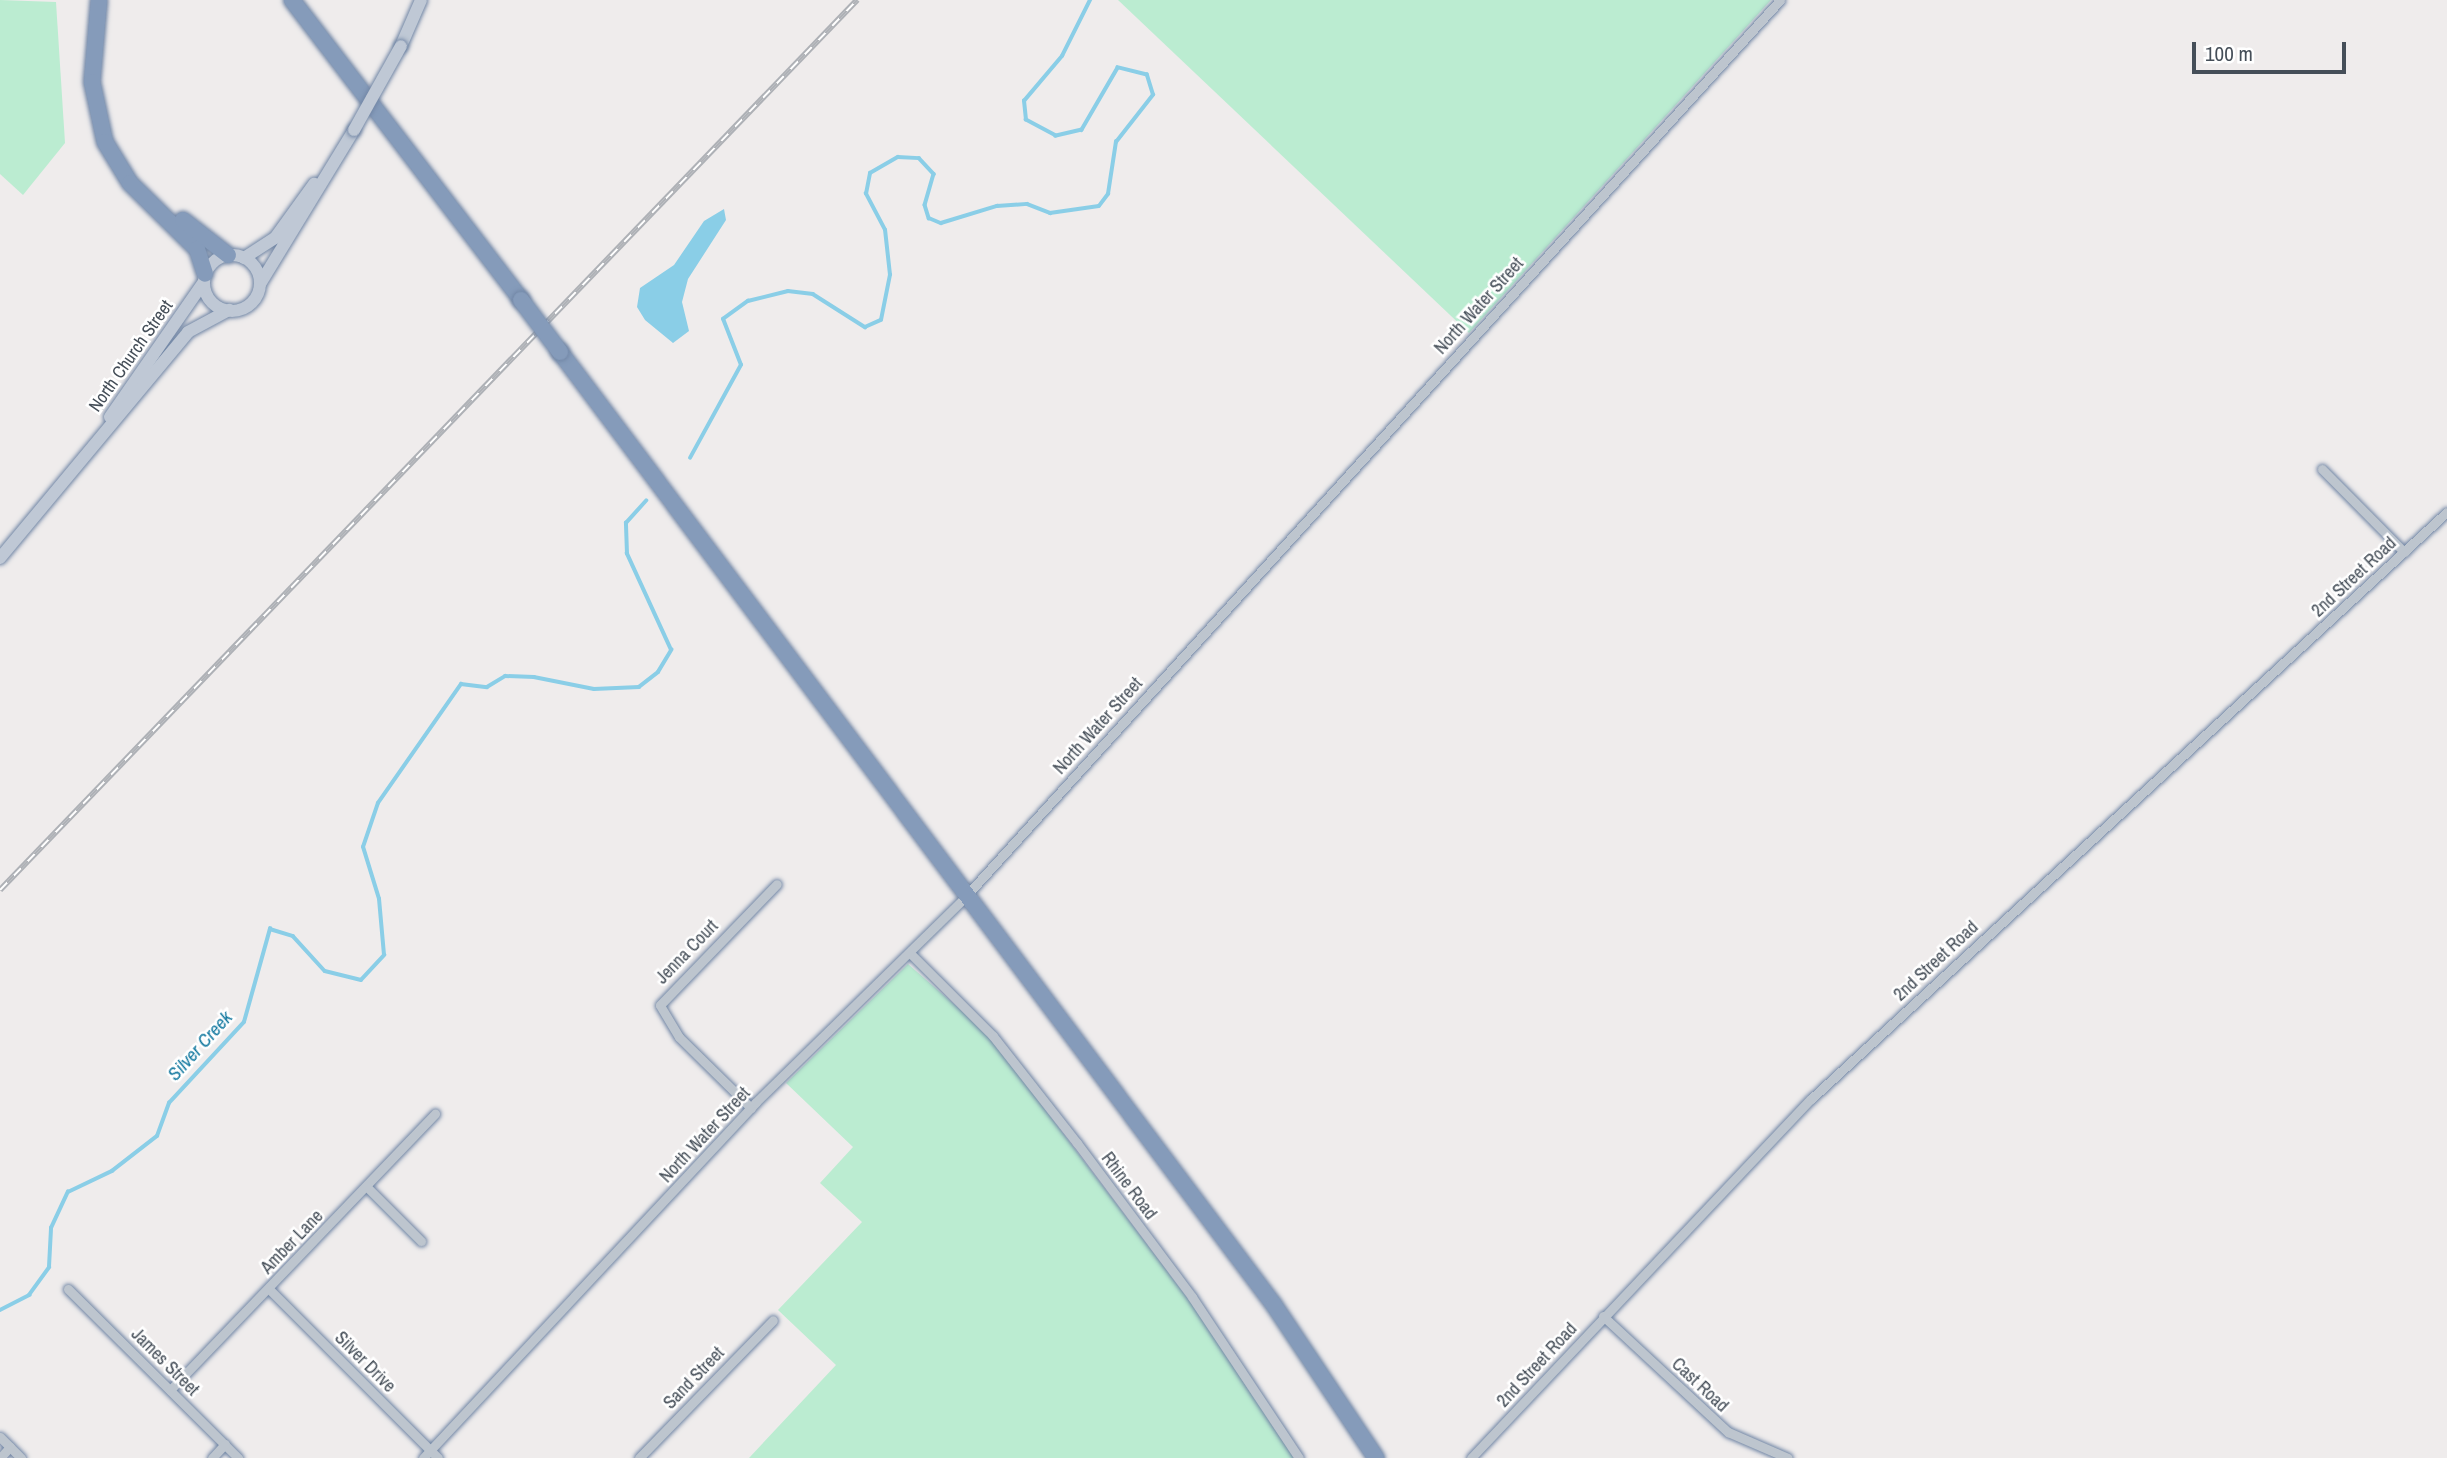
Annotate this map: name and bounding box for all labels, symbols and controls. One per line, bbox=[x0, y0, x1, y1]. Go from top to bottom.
scale bar bbox=[2195, 28, 2349, 72]
text: 100 m bbox=[2205, 39, 2253, 68]
street label: North Water Street bbox=[1430, 253, 1528, 359]
street label: North Church Street bbox=[85, 296, 177, 416]
street label: 2nd Street Road bbox=[2307, 532, 2401, 622]
street label: North Water Street bbox=[1049, 673, 1147, 779]
street label: Jenna Court bbox=[651, 916, 723, 988]
street label: 2nd Street Road bbox=[1889, 916, 1983, 1006]
water label: Silver Creek bbox=[163, 1007, 237, 1085]
street label: North Water Street bbox=[655, 1083, 755, 1187]
street label: Rhine Road bbox=[1097, 1148, 1161, 1224]
street label: Amber Lane bbox=[256, 1206, 328, 1278]
street label: 2nd Street Road bbox=[1492, 1318, 1582, 1412]
street label: James Street bbox=[127, 1324, 203, 1400]
street label: Silver Drive bbox=[330, 1327, 400, 1397]
street label: Sand Street bbox=[659, 1342, 729, 1414]
street label: Cast Road bbox=[1667, 1353, 1733, 1417]

